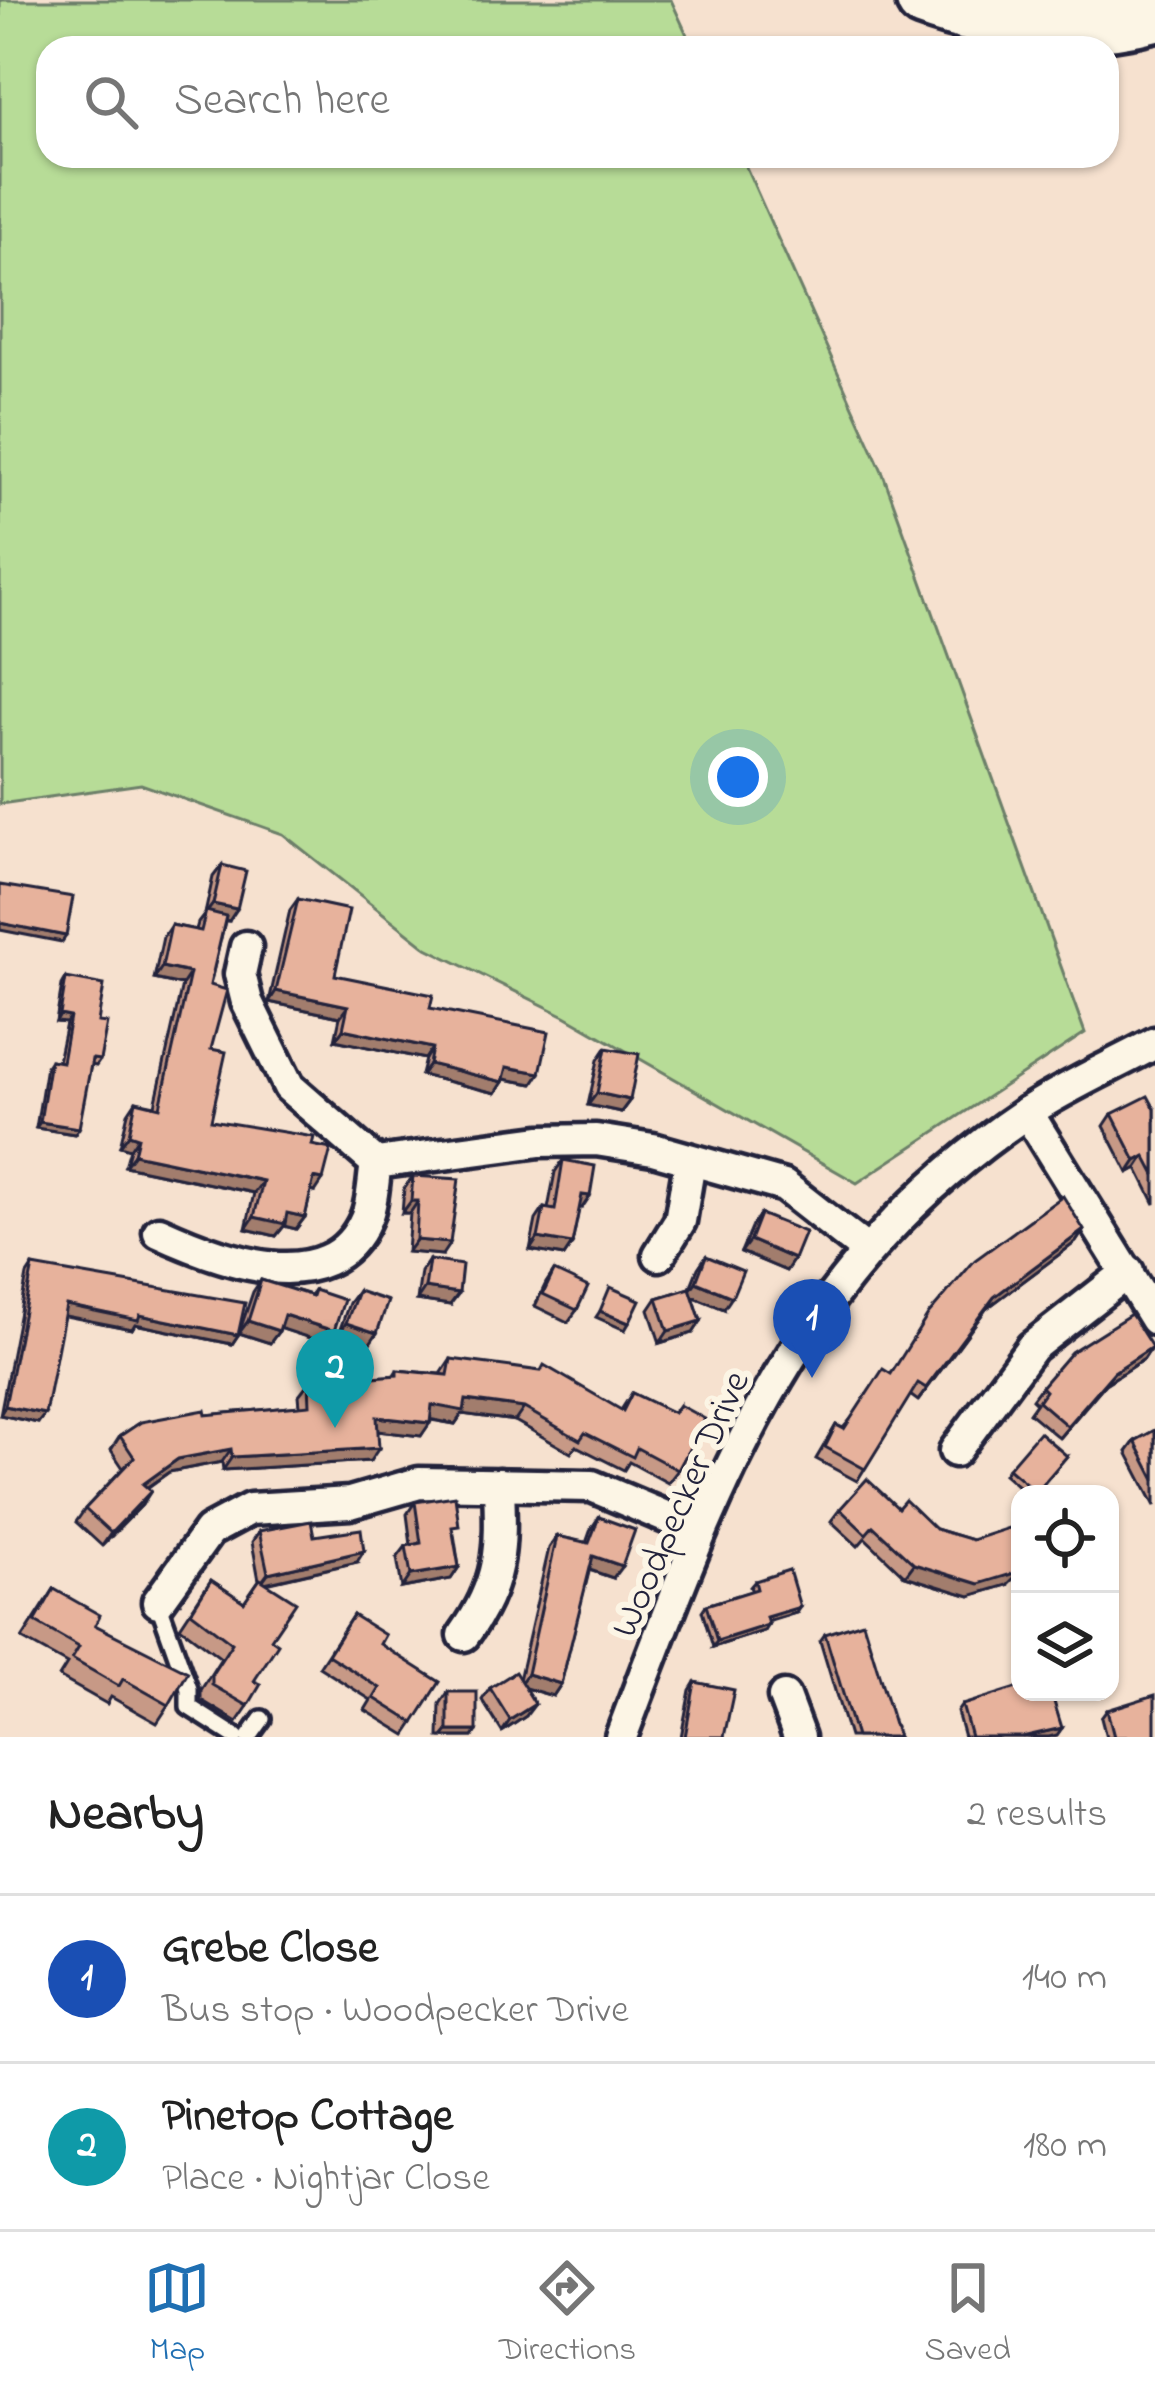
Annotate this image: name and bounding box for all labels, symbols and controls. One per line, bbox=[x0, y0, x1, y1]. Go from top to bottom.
search box bbox=[36, 36, 1119, 168]
icon: search bbox=[78, 69, 144, 135]
text: Search here bbox=[174, 69, 390, 135]
your location bbox=[708, 747, 768, 807]
pin: 1 bbox=[773, 1279, 851, 1378]
pin: 2 bbox=[296, 1329, 374, 1428]
street label: Woodpecker Drive bbox=[598, 1362, 767, 1647]
map controls bbox=[1011, 1485, 1119, 1701]
button: locate bbox=[1011, 1485, 1119, 1593]
button: layers bbox=[1011, 1593, 1119, 1701]
text: Nearby bbox=[48, 1778, 204, 1853]
text: 2 results bbox=[967, 1787, 1107, 1844]
text: Grebe Close bbox=[162, 1917, 378, 1983]
text: 1 bbox=[81, 1950, 93, 2007]
text: 140 m bbox=[1022, 1950, 1107, 2007]
text: Bus stop · Woodpecker Drive bbox=[162, 1983, 629, 2040]
text: Pinetop Cottage bbox=[162, 2085, 453, 2151]
text: 2 bbox=[77, 2118, 97, 2175]
text: 180 m bbox=[1023, 2118, 1107, 2175]
text: Place · Nightjar Close bbox=[162, 2151, 490, 2208]
tab: Map bbox=[144, 2255, 210, 2375]
tab: Directions bbox=[499, 2255, 636, 2375]
tab: Saved bbox=[925, 2255, 1011, 2375]

